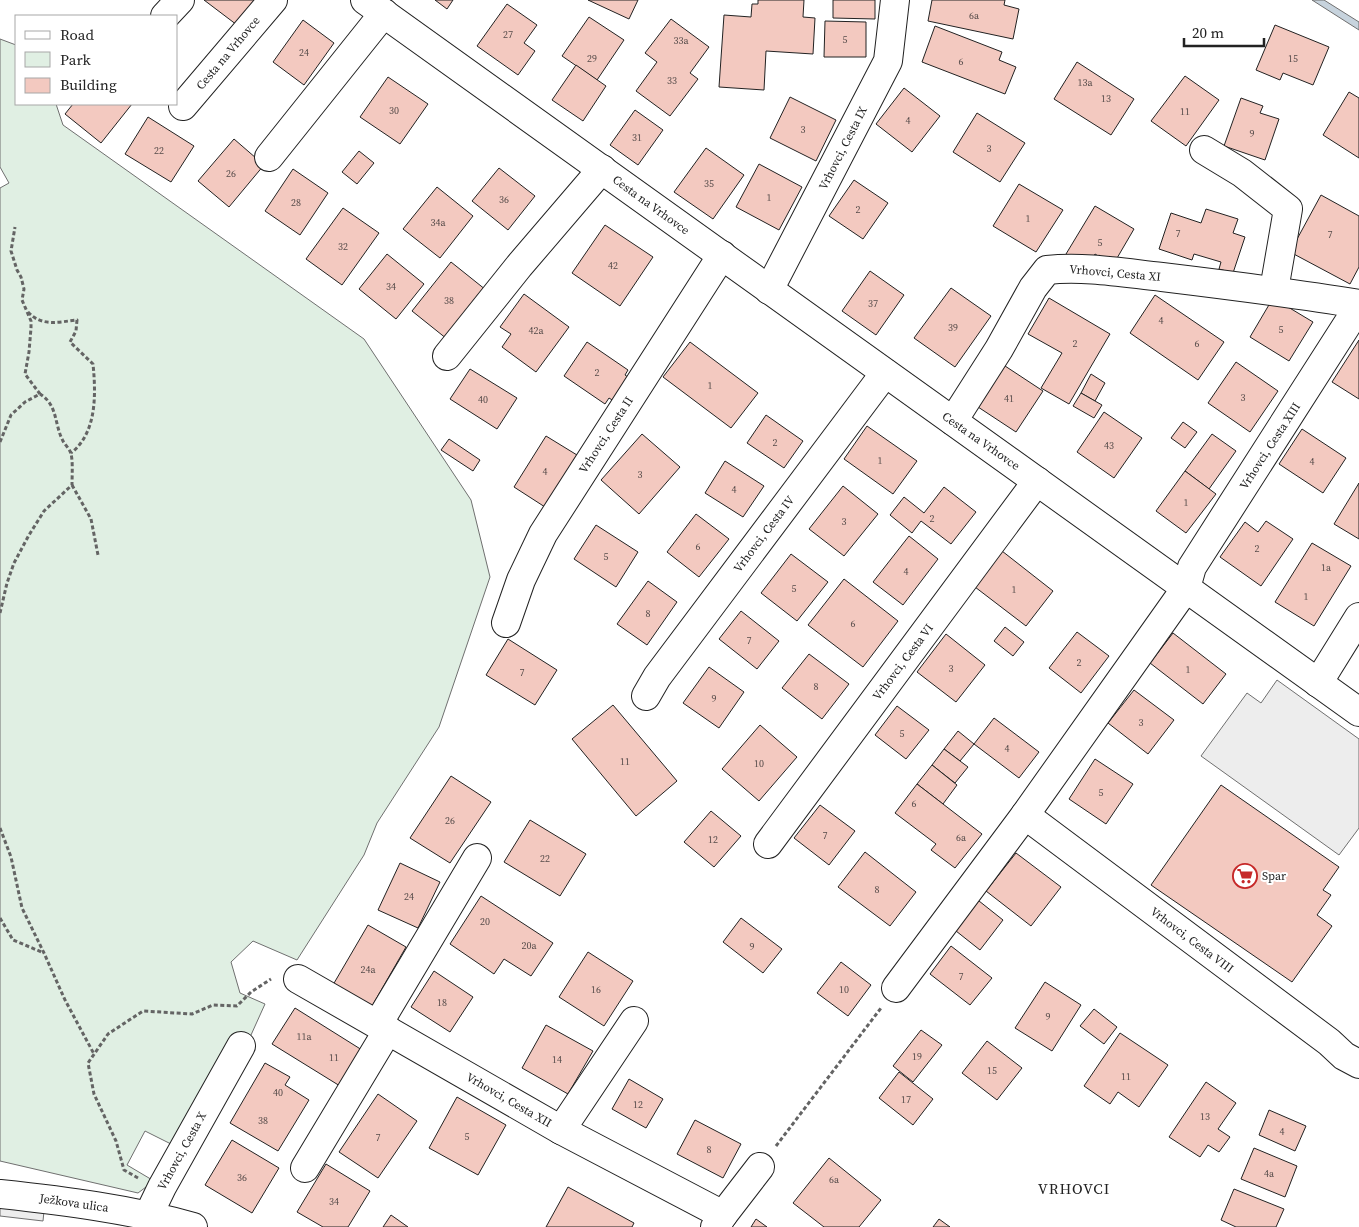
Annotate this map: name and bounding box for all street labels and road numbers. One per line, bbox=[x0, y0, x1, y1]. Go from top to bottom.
street label: Cesta na Vrhovce bbox=[192, 13, 264, 93]
street label: Vrhovci, Cesta IX bbox=[815, 103, 871, 192]
street label: Cesta na Vrhovce bbox=[609, 172, 693, 238]
street label: Vrhovci, Cesta XI bbox=[1069, 261, 1161, 285]
street label: Vrhovci, Cesta II bbox=[575, 394, 637, 476]
street label: Vrhovci, Cesta XIII bbox=[1236, 399, 1304, 493]
street label: Cesta na Vrhovce bbox=[939, 408, 1023, 474]
street label: Vrhovci, Cesta IV bbox=[730, 492, 798, 576]
street label: Vrhovci, Cesta VI bbox=[869, 621, 937, 703]
street label: Vrhovci, Cesta VIII bbox=[1147, 903, 1237, 977]
street label: Vrhovci, Cesta XII bbox=[463, 1069, 555, 1131]
street label: Vrhovci, Cesta X bbox=[154, 1109, 210, 1193]
street label: Ježkova ulica bbox=[37, 1190, 110, 1216]

